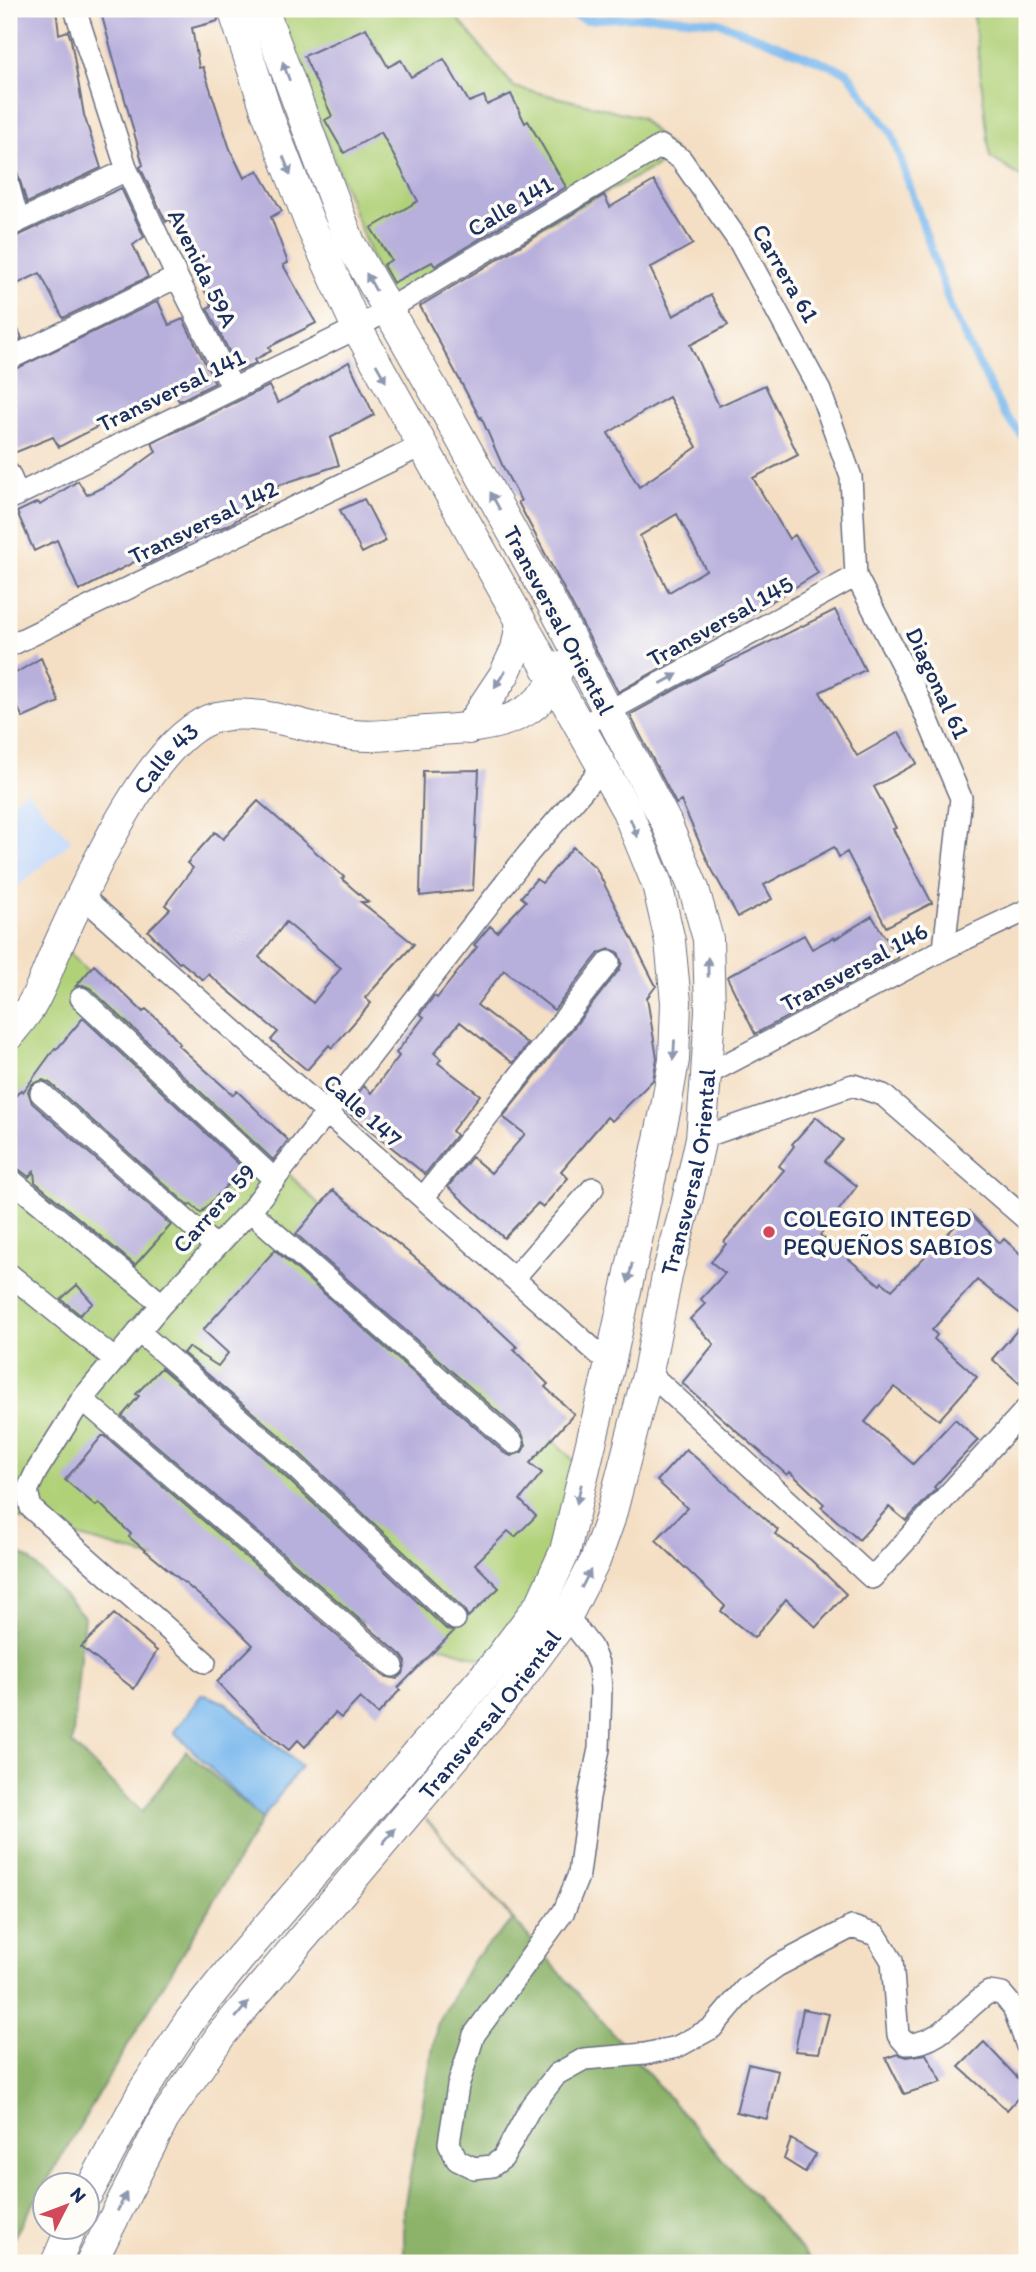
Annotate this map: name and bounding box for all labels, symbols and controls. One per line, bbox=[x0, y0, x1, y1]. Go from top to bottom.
one-way arrow bbox=[280, 61, 291, 82]
one-way arrow bbox=[282, 155, 293, 176]
street label: Calle 141 bbox=[462, 169, 558, 243]
street label: Avenida 59A bbox=[162, 204, 244, 332]
street label: Carrera 61 bbox=[746, 218, 826, 328]
one-way arrow bbox=[365, 272, 377, 292]
street label: Transversal 141 bbox=[92, 342, 250, 438]
one-way arrow bbox=[375, 363, 387, 383]
street label: Transversal 142 bbox=[124, 473, 283, 571]
one-way arrow bbox=[489, 491, 501, 511]
street label: Transversal Oriental bbox=[497, 520, 621, 720]
street label: Transversal 145 bbox=[642, 569, 798, 673]
street label: Diagonal 61 bbox=[900, 623, 976, 743]
one-way arrow bbox=[494, 669, 507, 688]
one-way arrow bbox=[659, 673, 678, 685]
street label: Calle 43 bbox=[126, 715, 204, 799]
one-way arrow bbox=[629, 818, 640, 839]
street label: Transversal 146 bbox=[775, 916, 933, 1018]
one-way arrow bbox=[703, 956, 714, 978]
one-way arrow bbox=[668, 1039, 679, 1061]
street label: Calle 147 bbox=[318, 1067, 408, 1153]
street label: Transversal Oriental bbox=[653, 1068, 721, 1278]
street label: Carrera 59 bbox=[166, 1157, 262, 1259]
place label: COLEGIO INTEGD PEQUEÑOS SABIOS bbox=[783, 1204, 993, 1261]
marker: COLEGIO INTEGD PEQUEÑOS SABIOS bbox=[761, 1224, 777, 1240]
one-way arrow bbox=[624, 1262, 635, 1284]
one-way arrow bbox=[573, 1483, 584, 1505]
one-way arrow bbox=[580, 1569, 592, 1588]
street label: Transversal Oriental bbox=[411, 1623, 567, 1805]
one-way arrow bbox=[381, 1828, 396, 1845]
one-way arrow bbox=[234, 2002, 249, 2019]
north arrow bbox=[32, 2170, 102, 2240]
text: N bbox=[65, 2182, 91, 2207]
one-way arrow bbox=[116, 2192, 127, 2212]

